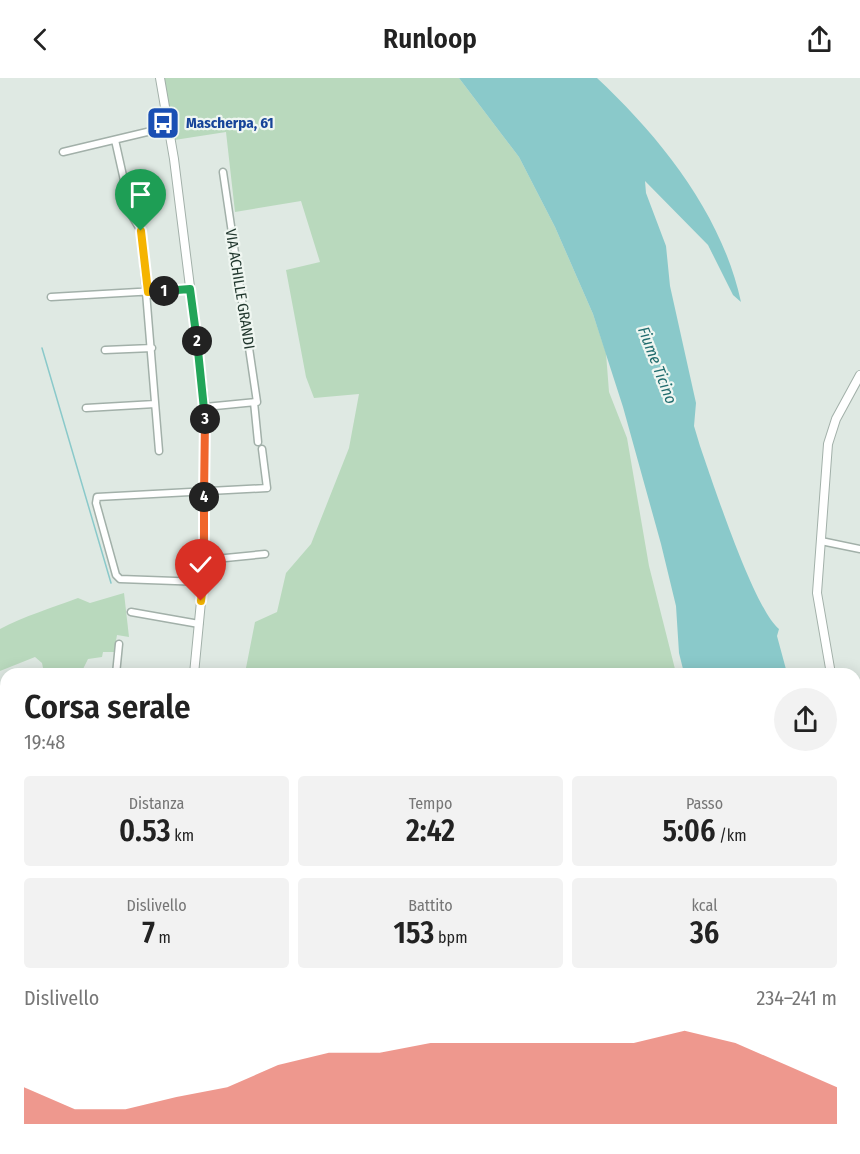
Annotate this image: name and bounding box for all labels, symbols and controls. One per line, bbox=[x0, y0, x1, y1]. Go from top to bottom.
icon: back bbox=[24, 23, 57, 56]
text: Runloop bbox=[383, 23, 477, 55]
icon: share bbox=[803, 23, 836, 56]
bus stop icon: Mascherpa, 61 bbox=[145, 105, 181, 141]
place label: Mascherpa, 61 bbox=[186, 114, 274, 132]
pin bbox=[115, 169, 166, 231]
icon: arrive bbox=[124, 178, 157, 211]
street label: VIA ACHILLE GRANDI bbox=[222, 228, 258, 350]
pin: 1 bbox=[149, 276, 179, 306]
text: 1 bbox=[161, 281, 167, 300]
water label: Fiume Ticino bbox=[634, 324, 681, 407]
pin: 2 bbox=[182, 326, 212, 356]
text: 2 bbox=[193, 331, 201, 350]
pin: 3 bbox=[190, 404, 220, 434]
text: 3 bbox=[201, 409, 209, 428]
pin: 4 bbox=[189, 482, 219, 512]
text: 4 bbox=[200, 487, 208, 506]
pin bbox=[175, 539, 226, 601]
icon: check bbox=[184, 548, 217, 581]
text: Corsa serale bbox=[24, 687, 191, 727]
button: share bbox=[774, 688, 837, 751]
text: 19:48 bbox=[24, 730, 65, 754]
text: Distanza bbox=[129, 794, 184, 813]
text: Tempo bbox=[409, 794, 452, 813]
text: Passo bbox=[686, 794, 723, 813]
text: 0.53 bbox=[119, 813, 171, 849]
text: 2:42 bbox=[406, 813, 455, 849]
text: 5:06 bbox=[663, 813, 715, 849]
text: km bbox=[171, 826, 194, 845]
text: /km bbox=[715, 826, 746, 845]
text: Dislivello bbox=[126, 896, 187, 915]
text: Battito bbox=[408, 896, 453, 915]
text: kcal bbox=[692, 896, 717, 915]
text: 7 bbox=[142, 915, 155, 951]
text: 153 bbox=[394, 915, 434, 951]
text: 36 bbox=[690, 915, 719, 951]
text: m bbox=[155, 928, 171, 947]
text: bpm bbox=[434, 928, 467, 947]
text: Dislivello bbox=[24, 986, 99, 1010]
text: 234–241 m bbox=[756, 986, 837, 1010]

